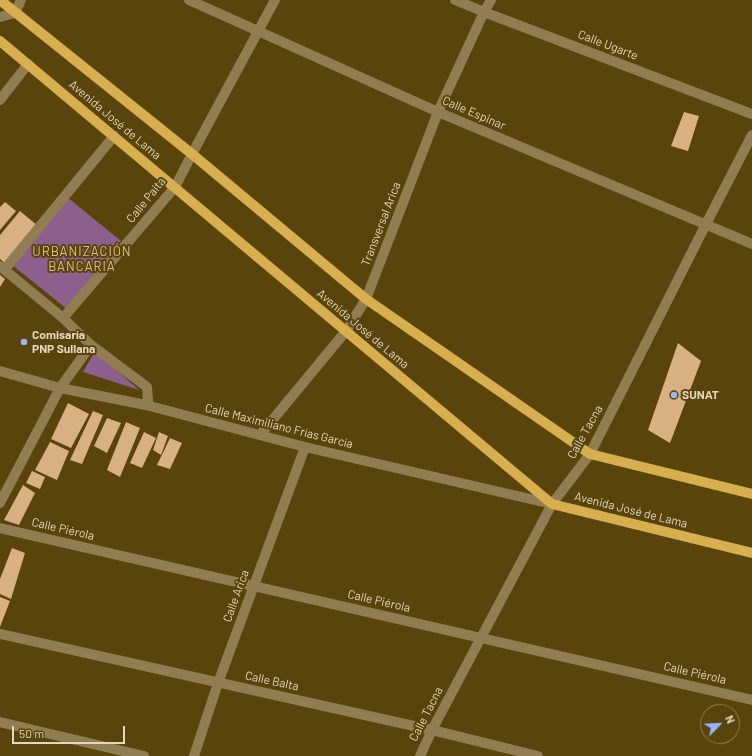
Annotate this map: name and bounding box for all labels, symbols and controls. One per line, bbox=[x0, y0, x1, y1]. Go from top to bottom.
street label: Calle Ugarte bbox=[576, 27, 640, 63]
street label: Avenida José de Lama bbox=[66, 77, 164, 163]
street label: Calle Espinar bbox=[440, 93, 508, 133]
street label: Calle Paita bbox=[123, 174, 169, 226]
street label: Transversal Arica bbox=[358, 180, 404, 268]
district label: URBANIZACIÓN BANCARIA bbox=[32, 244, 132, 275]
street label: Avenida José de Lama bbox=[314, 286, 412, 372]
place label: Comisaría PNP Sullana bbox=[32, 328, 95, 356]
marker: Comisaría PNP Sullana bbox=[19, 337, 29, 347]
place label: SUNAT bbox=[682, 388, 719, 402]
marker: SUNAT bbox=[669, 390, 679, 400]
street label: Calle Maximiliano Frías García bbox=[204, 401, 354, 451]
street label: Calle Tacna bbox=[564, 403, 606, 461]
street label: Avenida José de Lama bbox=[573, 489, 689, 531]
street label: Calle Piérola bbox=[30, 515, 96, 543]
street label: Calle Arica bbox=[220, 568, 252, 624]
street label: Calle Piérola bbox=[346, 587, 412, 615]
street label: Calle Piérola bbox=[662, 659, 728, 687]
street label: Calle Balta bbox=[244, 668, 300, 694]
street label: Calle Tacna bbox=[406, 684, 446, 744]
north arrow bbox=[700, 704, 740, 744]
text: N bbox=[723, 713, 738, 725]
scale bar bbox=[14, 718, 127, 744]
text: 50 m bbox=[19, 726, 44, 740]

